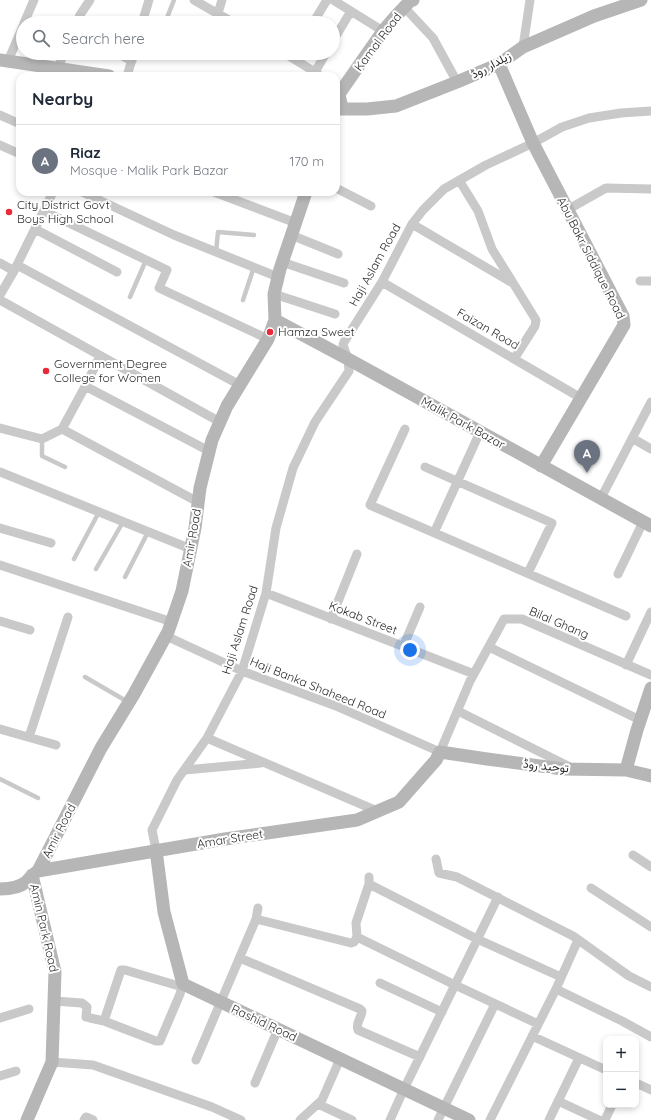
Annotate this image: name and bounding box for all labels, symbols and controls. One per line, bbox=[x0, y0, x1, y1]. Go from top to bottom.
street label: Kamal Road bbox=[351, 9, 404, 74]
search box bbox=[16, 16, 340, 60]
icon: search bbox=[30, 27, 52, 49]
text: Search here bbox=[62, 29, 145, 48]
street label: زیلدار روڈ bbox=[468, 48, 514, 82]
text: Nearby bbox=[32, 88, 93, 109]
text: Riaz bbox=[70, 143, 101, 162]
text: A bbox=[41, 153, 49, 169]
text: 170 m bbox=[289, 153, 324, 169]
text: Mosque · Malik Park Bazar bbox=[70, 162, 228, 178]
street label: Abu Bakr Siddique Road bbox=[554, 194, 629, 321]
place label: City District Govt Boys High School bbox=[17, 197, 113, 226]
marker: City District Govt Boys High School bbox=[4, 207, 14, 217]
street label: Haji Aslam Road bbox=[346, 221, 404, 309]
street label: Faizan Road bbox=[454, 305, 522, 352]
place label: Hamza Sweet bbox=[278, 324, 355, 339]
marker: Hamza Sweet bbox=[265, 327, 275, 337]
place label: Government Degree College for Women bbox=[54, 356, 167, 385]
marker: Government Degree College for Women bbox=[41, 366, 51, 376]
street label: Malik Park Bazar bbox=[419, 393, 508, 452]
pin: A bbox=[574, 440, 600, 473]
street label: Amir Road bbox=[179, 508, 204, 568]
street label: Haji Aslam Road bbox=[218, 584, 261, 676]
street label: Kokab Street bbox=[327, 598, 400, 637]
street label: Bilal Ghang bbox=[527, 603, 591, 642]
your location bbox=[400, 640, 420, 660]
street label: Haji Banka Shaheed Road bbox=[248, 653, 388, 722]
street label: توحید روڈ bbox=[522, 756, 570, 776]
street label: Amir Road bbox=[38, 801, 79, 860]
street label: Amar Street bbox=[196, 826, 264, 851]
street label: Amin Park Road bbox=[27, 882, 62, 973]
street label: Rashid Road bbox=[229, 1001, 299, 1044]
map controls bbox=[603, 1036, 639, 1108]
button: + bbox=[603, 1036, 639, 1072]
button: − bbox=[603, 1072, 639, 1108]

